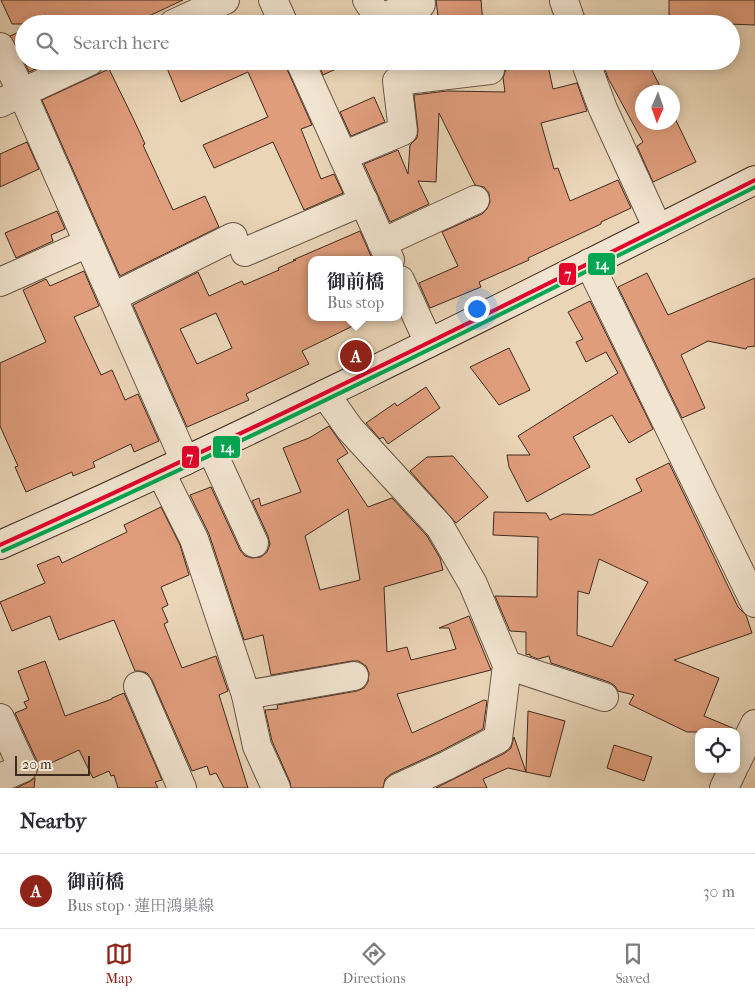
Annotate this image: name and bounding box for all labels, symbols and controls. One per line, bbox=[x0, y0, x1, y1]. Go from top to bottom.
search box bbox=[15, 15, 740, 70]
icon: search bbox=[33, 29, 61, 57]
text: Search here bbox=[73, 32, 169, 54]
north arrow bbox=[635, 85, 680, 130]
line badge: 14 bbox=[587, 252, 616, 276]
popup bbox=[308, 256, 403, 321]
text: 14 bbox=[595, 256, 609, 273]
line badge: 7 bbox=[558, 262, 577, 286]
text: 7 bbox=[564, 266, 572, 283]
text: 御前橋 bbox=[327, 271, 384, 293]
text: Bus stop bbox=[327, 293, 384, 312]
your location bbox=[464, 296, 490, 322]
pin: A bbox=[340, 337, 372, 375]
line badge: 14 bbox=[212, 435, 241, 459]
text: 14 bbox=[220, 439, 234, 456]
line badge: 7 bbox=[181, 445, 200, 469]
text: 7 bbox=[186, 449, 194, 466]
map controls bbox=[695, 728, 740, 773]
button: locate bbox=[695, 728, 740, 773]
scale bar bbox=[15, 753, 90, 776]
text: 20 m bbox=[22, 756, 52, 773]
text: Nearby bbox=[20, 809, 86, 833]
text: 御前橋 bbox=[67, 871, 124, 893]
text: A bbox=[31, 882, 41, 901]
text: 30 m bbox=[703, 882, 735, 901]
text: Bus stop · 蓮田鴻巣線 bbox=[67, 896, 214, 915]
tab: Map bbox=[105, 940, 133, 987]
tab: Directions bbox=[343, 940, 406, 987]
tab: Saved bbox=[615, 940, 650, 987]

